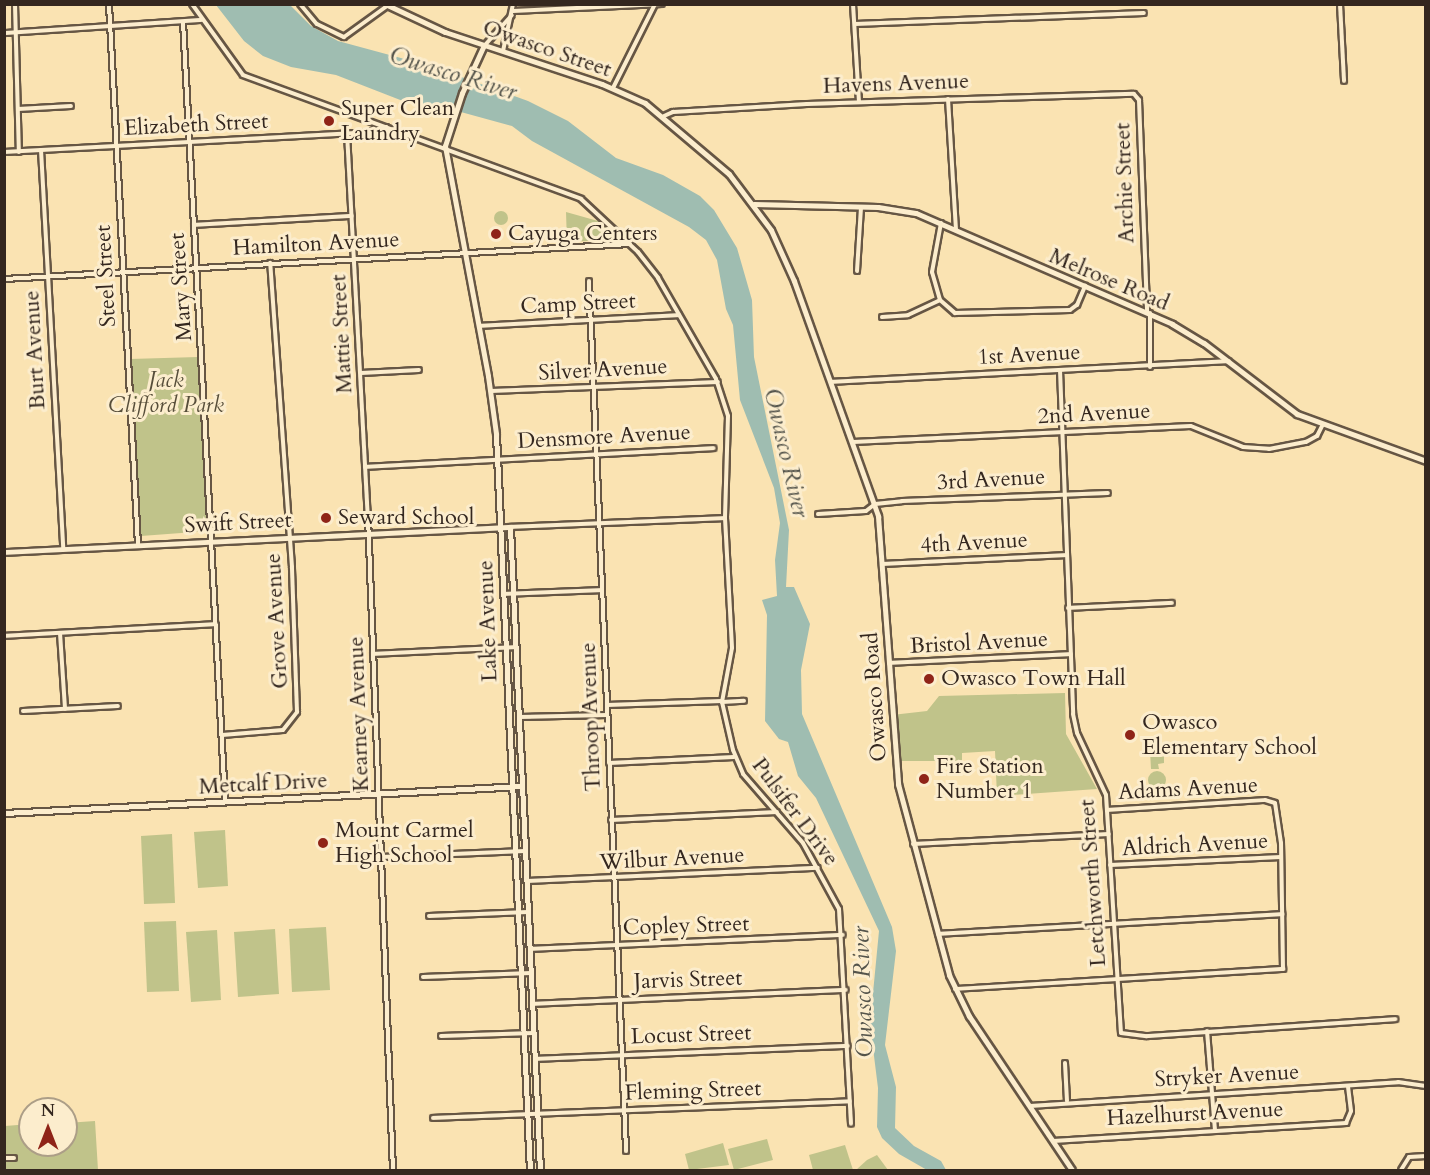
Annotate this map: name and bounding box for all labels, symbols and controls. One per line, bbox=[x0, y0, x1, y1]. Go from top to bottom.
street label: Owasco Street bbox=[479, 15, 615, 83]
water label: Owasco River bbox=[386, 41, 520, 107]
street label: Havens Avenue bbox=[823, 68, 969, 100]
place label: Super Clean Laundry bbox=[341, 95, 454, 146]
street label: Elizabeth Street bbox=[123, 108, 269, 142]
marker: Super Clean Laundry bbox=[322, 114, 336, 128]
street label: Archie Street bbox=[1110, 122, 1140, 244]
place label: Cayuga Centers bbox=[508, 221, 657, 247]
street label: Steel Street bbox=[90, 224, 122, 328]
street label: Hamilton Avenue bbox=[232, 226, 400, 262]
marker: Cayuga Centers bbox=[489, 227, 503, 241]
street label: Mary Street bbox=[164, 232, 198, 342]
street label: Melrose Road bbox=[1045, 243, 1173, 317]
street label: Mattie Street bbox=[326, 274, 358, 394]
street label: Camp Street bbox=[520, 288, 636, 320]
street label: Burt Avenue bbox=[19, 290, 51, 410]
street label: 1st Avenue bbox=[977, 339, 1081, 371]
street label: Silver Avenue bbox=[538, 353, 668, 387]
park label: Jack Clifford Park bbox=[108, 367, 224, 418]
water label: Owasco River bbox=[757, 386, 815, 520]
street label: 2nd Avenue bbox=[1037, 398, 1151, 430]
street label: Densmore Avenue bbox=[517, 419, 691, 455]
street label: 3rd Avenue bbox=[936, 464, 1046, 496]
place label: Seward School bbox=[338, 505, 474, 531]
street label: Swift Street bbox=[184, 507, 292, 539]
marker: Seward School bbox=[319, 511, 333, 525]
street label: 4th Avenue bbox=[920, 527, 1028, 559]
street label: Grove Avenue bbox=[260, 553, 294, 689]
street label: Lake Avenue bbox=[473, 560, 503, 682]
street label: Bristol Avenue bbox=[909, 626, 1049, 660]
street label: Owasco Road bbox=[857, 631, 893, 763]
street label: Kearney Avenue bbox=[343, 636, 375, 792]
street label: Throop Avenue bbox=[575, 642, 607, 792]
place label: Owasco Town Hall bbox=[941, 666, 1126, 692]
marker: Owasco Town Hall bbox=[922, 672, 936, 686]
place label: Owasco Elementary School bbox=[1142, 709, 1317, 760]
marker: Owasco Elementary School bbox=[1123, 728, 1137, 742]
street label: Pulsifer Drive bbox=[746, 753, 844, 871]
place label: Fire Station Number 1 bbox=[936, 753, 1044, 804]
street label: Metcalf Drive bbox=[198, 767, 328, 801]
marker: Fire Station Number 1 bbox=[917, 772, 931, 786]
street label: Adams Avenue bbox=[1117, 772, 1259, 806]
street label: Letchworth Street bbox=[1074, 798, 1112, 968]
place label: Mount Carmel High School bbox=[335, 817, 474, 868]
street label: Aldrich Avenue bbox=[1121, 828, 1269, 862]
marker: Mount Carmel High School bbox=[316, 836, 330, 850]
street label: Wilbur Avenue bbox=[599, 842, 745, 876]
street label: Copley Street bbox=[622, 911, 750, 941]
water label: Owasco River bbox=[846, 926, 880, 1058]
street label: Jarvis Street bbox=[633, 965, 743, 995]
street label: Locust Street bbox=[630, 1020, 752, 1050]
street label: Stryker Avenue bbox=[1154, 1059, 1300, 1093]
street label: Fleming Street bbox=[624, 1075, 762, 1107]
street label: Hazelhurst Avenue bbox=[1106, 1096, 1284, 1132]
north arrow bbox=[18, 1097, 78, 1157]
text: N bbox=[41, 1100, 55, 1122]

